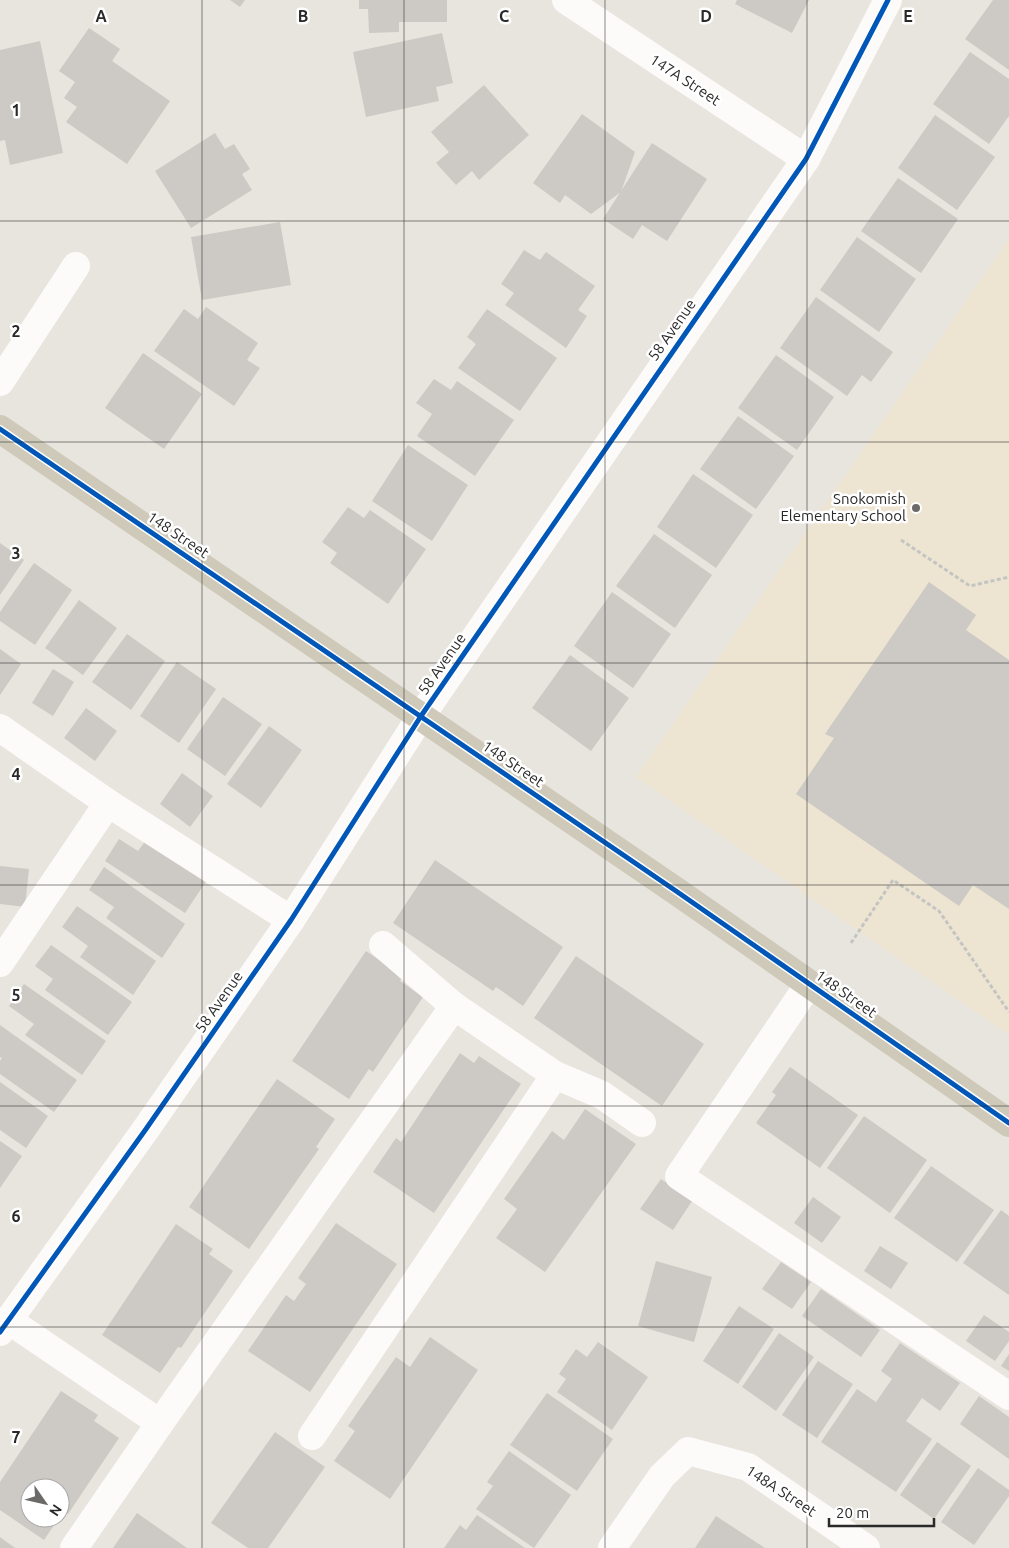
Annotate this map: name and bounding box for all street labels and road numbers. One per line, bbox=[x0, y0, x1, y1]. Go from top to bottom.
street label: 147A Street bbox=[647, 51, 724, 109]
street label: 58 Avenue bbox=[644, 296, 699, 364]
street label: 148 Street bbox=[144, 508, 212, 561]
street label: 58 Avenue bbox=[414, 630, 469, 698]
street label: 148 Street bbox=[479, 737, 547, 790]
street label: 148 Street bbox=[812, 966, 880, 1021]
street label: 58 Avenue bbox=[191, 968, 246, 1036]
street label: 148A Street bbox=[743, 1462, 820, 1520]

